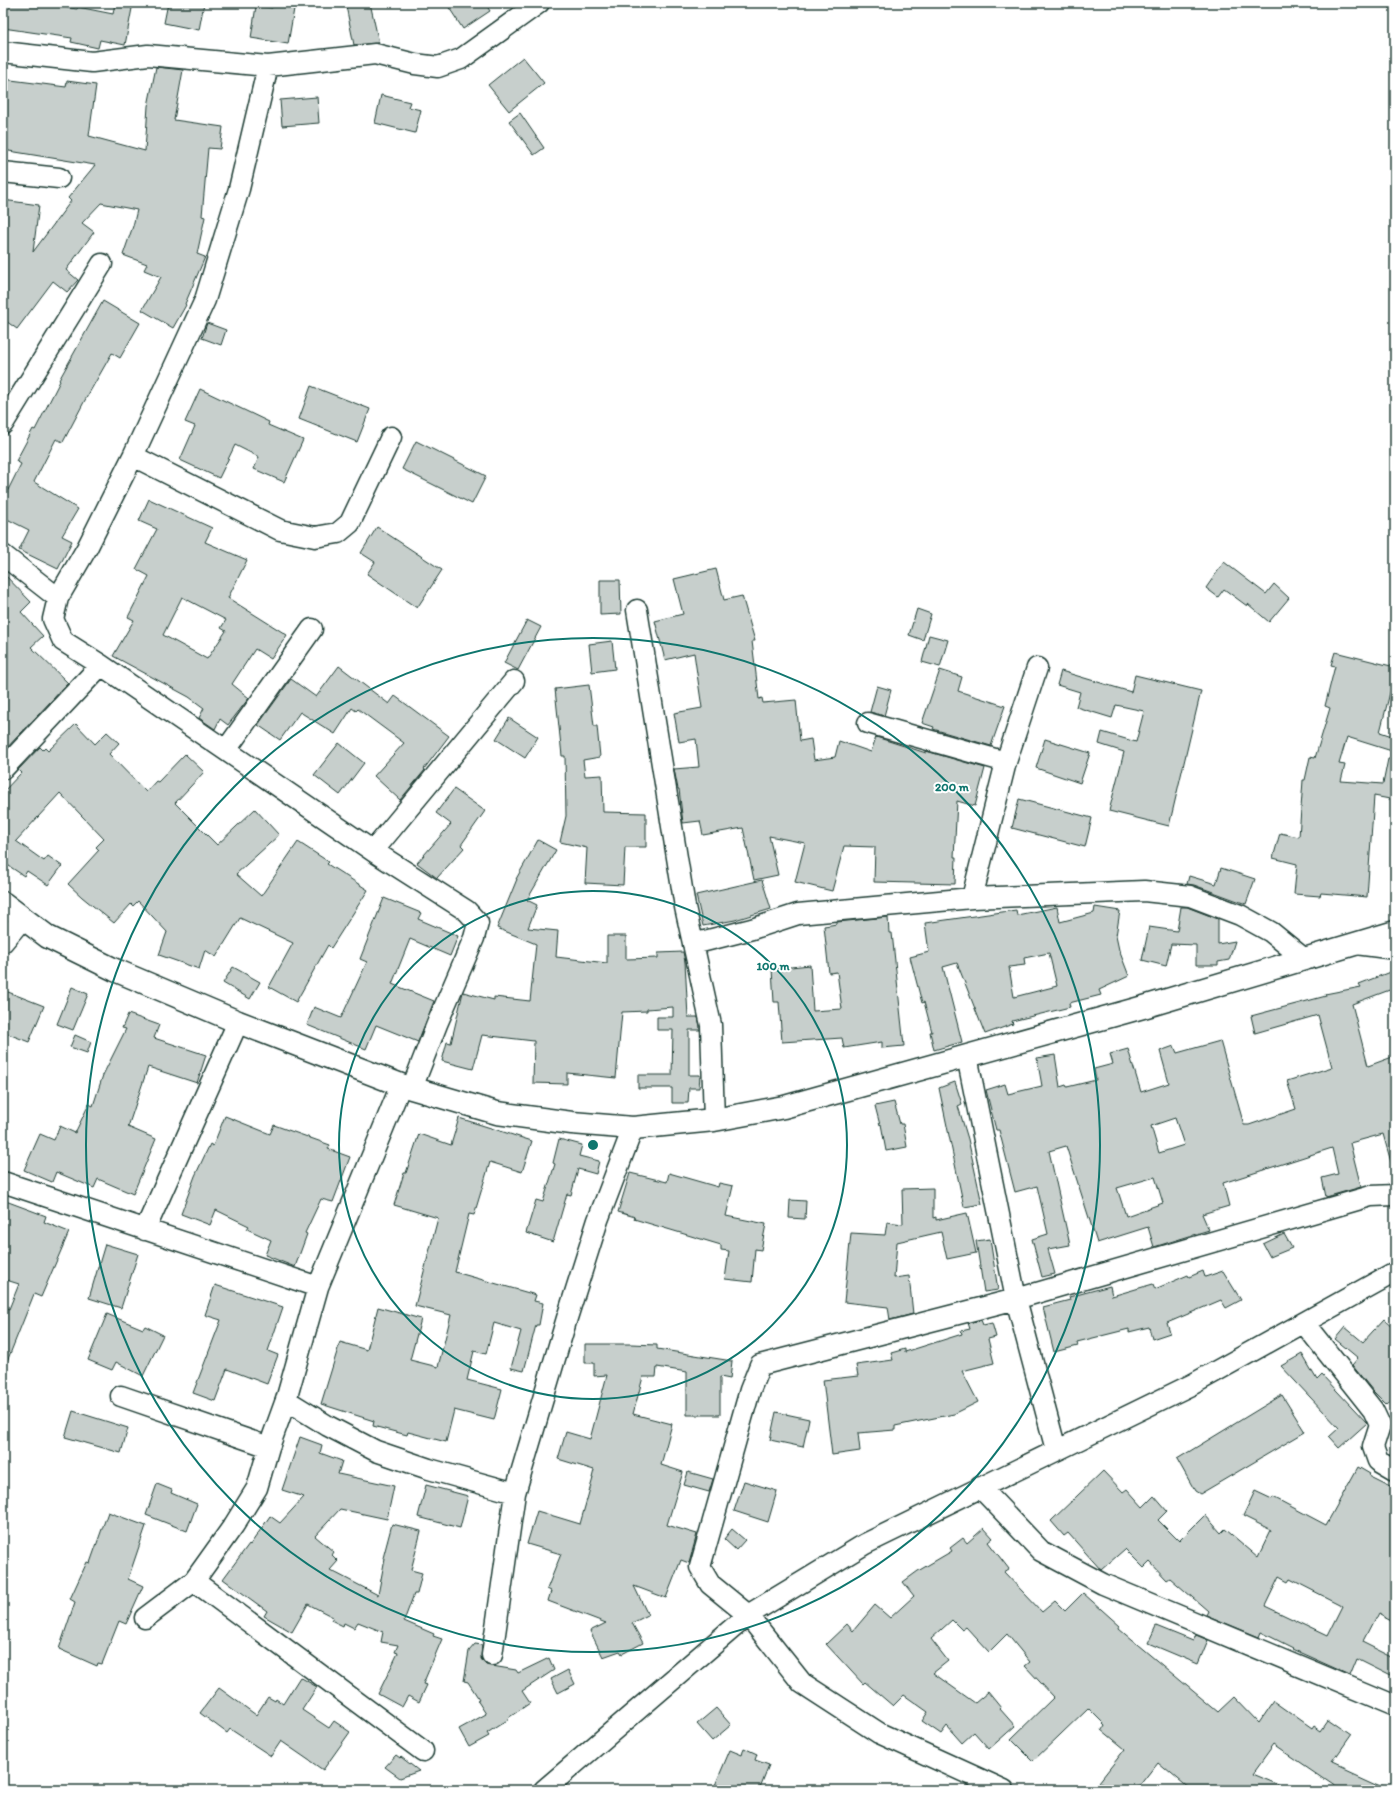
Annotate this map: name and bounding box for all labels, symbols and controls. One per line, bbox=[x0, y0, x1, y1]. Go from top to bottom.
text: 200 m bbox=[935, 780, 970, 794]
text: 100 m bbox=[756, 959, 790, 973]
centre of rings bbox=[586, 1138, 600, 1152]

